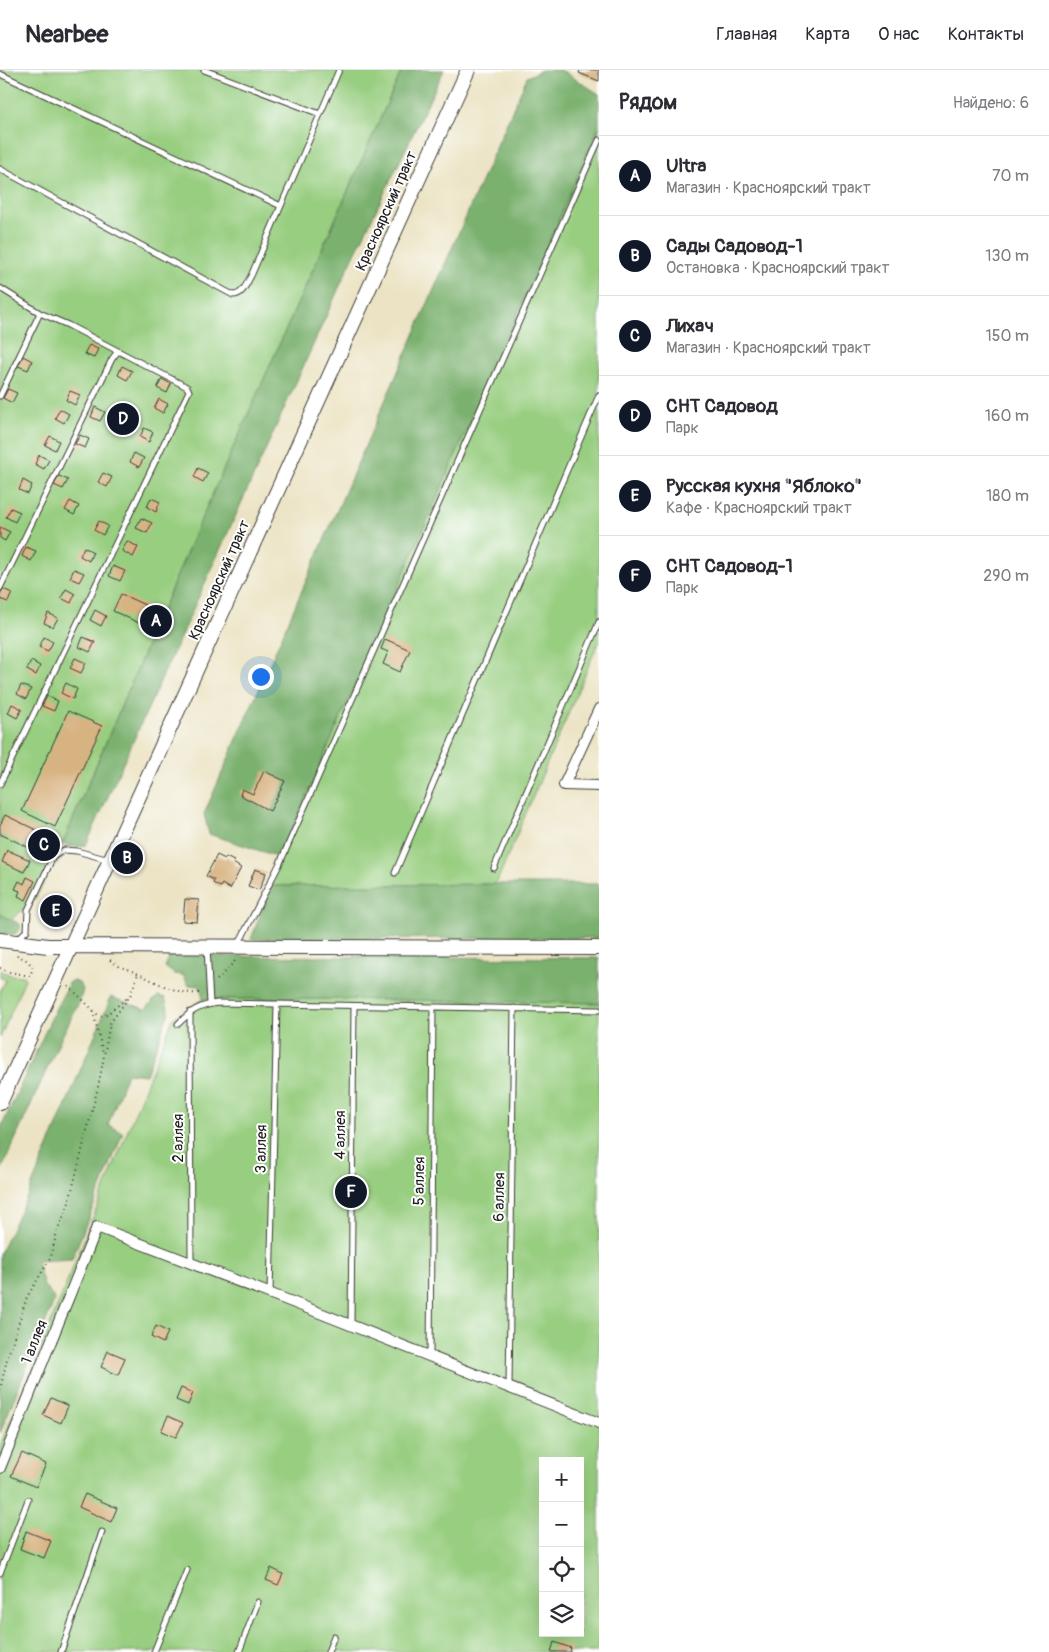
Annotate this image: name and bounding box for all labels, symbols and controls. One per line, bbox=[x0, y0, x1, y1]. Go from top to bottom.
text: Nearbee bbox=[25, 20, 108, 49]
text: Главная bbox=[716, 23, 777, 46]
text: Карта bbox=[805, 23, 850, 46]
text: О нас bbox=[878, 23, 920, 46]
text: Контакты bbox=[948, 23, 1024, 46]
text: Рядом bbox=[619, 89, 677, 116]
text: Найдено: 6 bbox=[953, 93, 1029, 113]
street label: Красноярский тракт bbox=[351, 148, 422, 274]
text: Ultra bbox=[666, 154, 706, 178]
text: A bbox=[630, 166, 640, 186]
text: 70 m bbox=[992, 166, 1029, 186]
text: Магазин · Красноярский тракт bbox=[666, 178, 871, 198]
text: Сады Садовод-1 bbox=[666, 234, 803, 258]
text: B bbox=[630, 246, 640, 266]
text: 130 m bbox=[985, 246, 1029, 266]
text: Остановка · Красноярский тракт bbox=[666, 258, 890, 278]
text: Лихач bbox=[666, 314, 714, 338]
text: C bbox=[630, 326, 640, 346]
text: 150 m bbox=[985, 326, 1029, 346]
text: Магазин · Красноярский тракт bbox=[666, 338, 871, 358]
text: СНТ Садовод bbox=[666, 394, 778, 418]
pin: D bbox=[107, 400, 139, 438]
text: D bbox=[630, 406, 640, 426]
text: 160 m bbox=[985, 406, 1029, 426]
text: Парк bbox=[666, 418, 699, 438]
text: Русская кухня "Яблоко" bbox=[666, 474, 862, 498]
text: E bbox=[631, 486, 639, 506]
text: 180 m bbox=[986, 486, 1029, 506]
text: Кафе · Красноярский тракт bbox=[666, 498, 852, 518]
street label: Красноярский тракт bbox=[184, 517, 255, 643]
text: СНТ Садовод-1 bbox=[666, 554, 793, 578]
text: F bbox=[630, 566, 640, 586]
text: 290 m bbox=[983, 566, 1029, 586]
text: Парк bbox=[666, 578, 699, 598]
pin: A bbox=[140, 602, 172, 640]
your location bbox=[248, 664, 274, 690]
pin: C bbox=[28, 826, 60, 864]
pin: B bbox=[111, 839, 143, 877]
pin: E bbox=[40, 892, 72, 930]
street label: 4 аллея bbox=[331, 1110, 350, 1160]
street label: 2 аллея bbox=[169, 1114, 188, 1162]
street label: 3 аллея bbox=[252, 1124, 271, 1174]
street label: 5 аллея bbox=[410, 1157, 429, 1205]
street label: 6 аллея bbox=[490, 1172, 509, 1222]
pin: F bbox=[335, 1173, 367, 1211]
street label: 1 аллея bbox=[17, 1317, 52, 1367]
map controls bbox=[539, 1457, 584, 1637]
button: + bbox=[539, 1457, 584, 1502]
button: − bbox=[539, 1502, 584, 1547]
button: locate bbox=[539, 1547, 584, 1592]
button: layers bbox=[539, 1592, 584, 1637]

